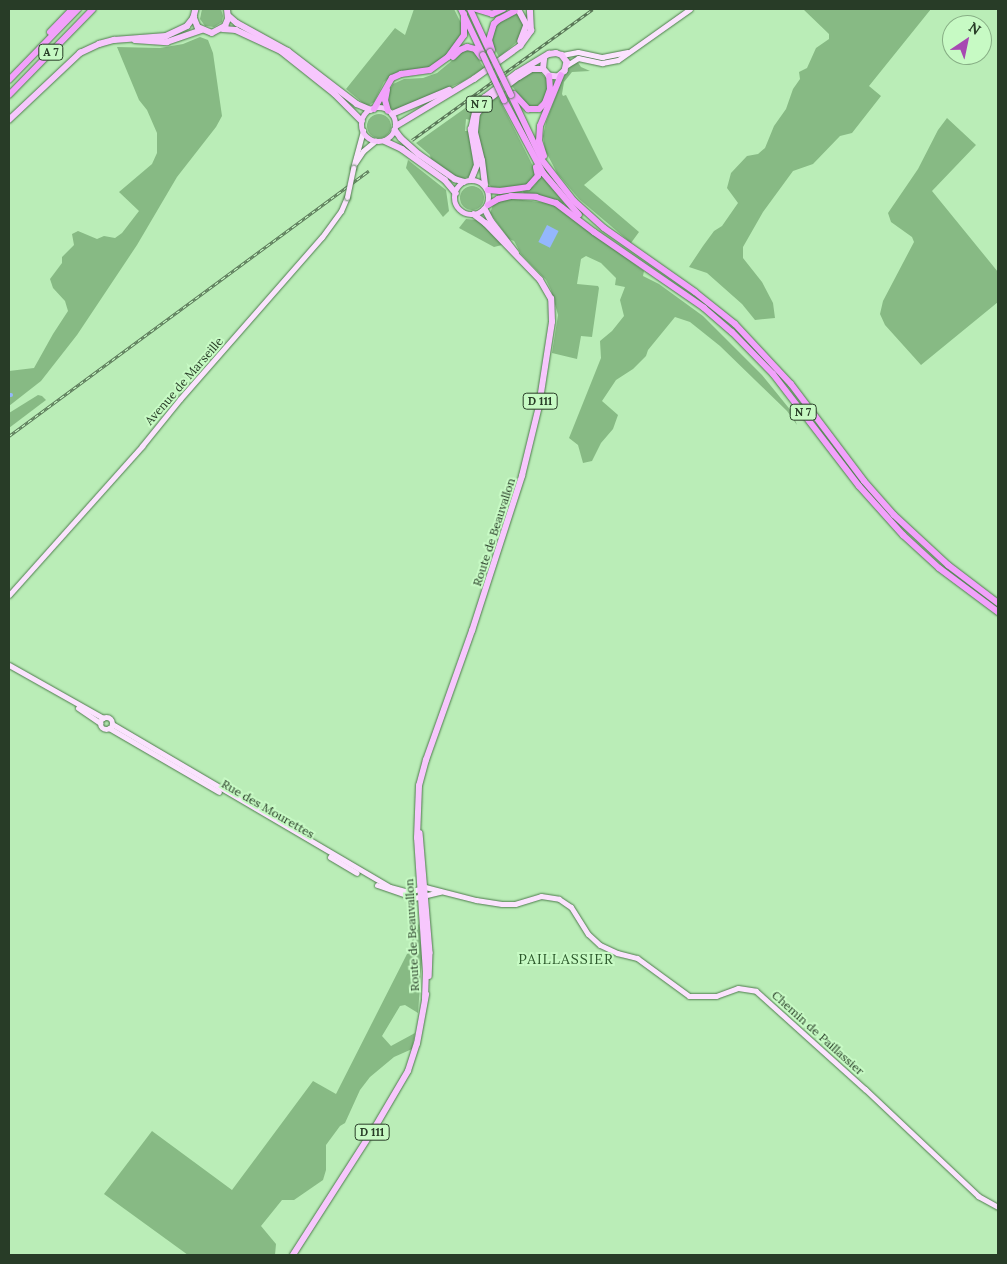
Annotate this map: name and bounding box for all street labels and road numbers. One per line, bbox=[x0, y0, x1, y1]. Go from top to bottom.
road number: A 7 bbox=[37, 44, 65, 61]
road number: N 7 bbox=[465, 96, 493, 112]
street label: Avenue de Marseille bbox=[142, 334, 226, 428]
road number: D 111 bbox=[522, 392, 558, 410]
road number: N 7 bbox=[789, 404, 817, 421]
street label: Route de Beauvallon bbox=[470, 476, 518, 588]
street label: Rue des Mourettes bbox=[219, 777, 317, 841]
street label: Route de Beauvallon bbox=[402, 878, 422, 992]
street label: Chemin de Paillassier bbox=[769, 988, 867, 1078]
road number: D 111 bbox=[354, 1124, 390, 1140]

